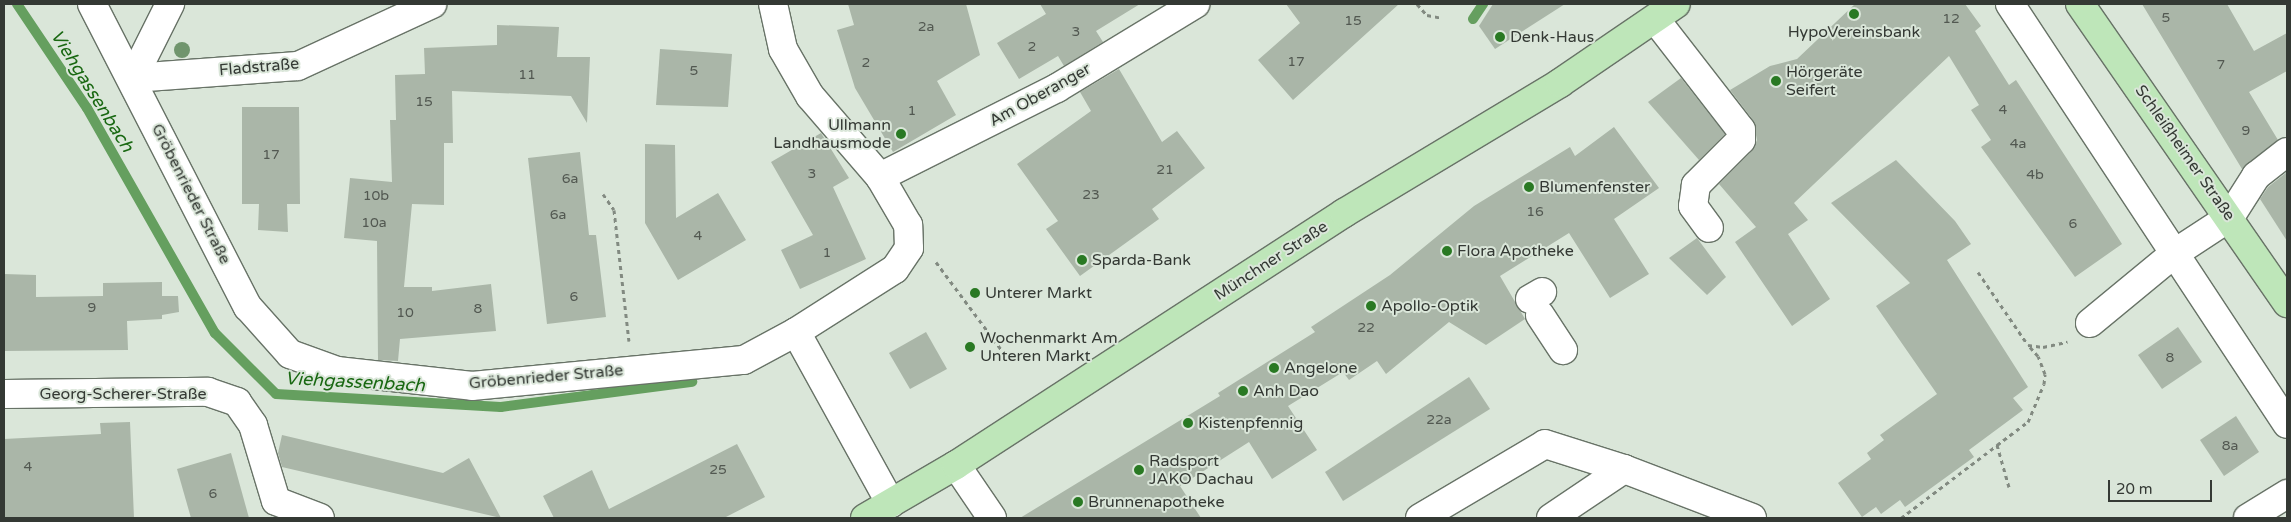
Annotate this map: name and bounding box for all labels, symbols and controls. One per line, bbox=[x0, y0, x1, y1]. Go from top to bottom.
marker: HypoVereinsbank bbox=[1848, 8, 1860, 20]
house number: 5 bbox=[2162, 10, 2170, 26]
house number: 12 bbox=[1942, 11, 1960, 27]
house number: 15 bbox=[1344, 13, 1362, 29]
house number: 2a bbox=[918, 19, 934, 35]
place label: HypoVereinsbank bbox=[1788, 22, 1920, 42]
house number: 3 bbox=[1072, 24, 1080, 40]
water label: Viehgassenbach bbox=[46, 26, 138, 156]
place label: Denk-Haus bbox=[1510, 27, 1594, 47]
marker: Denk-Haus bbox=[1494, 31, 1506, 43]
house number: 2 bbox=[1028, 39, 1036, 55]
street label: Fladstraße bbox=[218, 54, 300, 80]
house number: 17 bbox=[1287, 54, 1305, 70]
house number: 2 bbox=[862, 55, 870, 71]
house number: 7 bbox=[2217, 57, 2225, 73]
street label: Am Oberanger bbox=[986, 59, 1094, 131]
place label: Hörgeräte Seifert bbox=[1786, 62, 1863, 100]
house number: 5 bbox=[690, 63, 698, 79]
house number: 11 bbox=[518, 67, 536, 83]
marker: Hörgeräte Seifert bbox=[1770, 75, 1782, 87]
street label: Schleißheimer Straße bbox=[2131, 81, 2239, 225]
house number: 15 bbox=[415, 94, 433, 110]
house number: 4 bbox=[1999, 102, 2007, 118]
house number: 1 bbox=[908, 103, 916, 119]
place label: Ullmann Landhausmode bbox=[773, 115, 891, 153]
street label: Gröbenrieder Straße bbox=[147, 121, 235, 267]
house number: 9 bbox=[2242, 123, 2250, 139]
marker: Ullmann Landhausmode bbox=[895, 128, 907, 140]
house number: 4a bbox=[2010, 136, 2026, 152]
house number: 17 bbox=[262, 147, 280, 163]
house number: 21 bbox=[1156, 162, 1174, 178]
house number: 3 bbox=[808, 166, 816, 182]
house number: 4b bbox=[2026, 167, 2044, 183]
house number: 6a bbox=[562, 171, 578, 187]
place label: Blumenfenster bbox=[1539, 177, 1650, 197]
marker: Blumenfenster bbox=[1523, 181, 1535, 193]
house number: 23 bbox=[1082, 187, 1100, 203]
house number: 10b bbox=[363, 188, 389, 204]
house number: 16 bbox=[1526, 204, 1544, 220]
house number: 6a bbox=[550, 207, 566, 223]
house number: 10a bbox=[361, 215, 387, 231]
house number: 6 bbox=[2069, 216, 2077, 232]
street label: Münchner Straße bbox=[1211, 217, 1331, 305]
house number: 4 bbox=[694, 228, 702, 244]
place label: Flora Apotheke bbox=[1457, 241, 1574, 261]
house number: 1 bbox=[823, 245, 831, 261]
marker: Flora Apotheke bbox=[1441, 245, 1453, 257]
place label: Sparda-Bank bbox=[1092, 250, 1191, 270]
marker: Sparda-Bank bbox=[1076, 254, 1088, 266]
place label: Unterer Markt bbox=[985, 283, 1092, 303]
marker: Unterer Markt bbox=[969, 287, 981, 299]
house number: 6 bbox=[570, 289, 578, 305]
place label: Apollo-Optik bbox=[1381, 296, 1479, 316]
house number: 9 bbox=[88, 300, 96, 316]
marker: Apollo-Optik bbox=[1365, 300, 1377, 312]
house number: 8 bbox=[474, 301, 482, 317]
house number: 10 bbox=[396, 305, 414, 321]
house number: 22 bbox=[1357, 320, 1375, 336]
place label: Wochenmarkt Am Unteren Markt bbox=[980, 328, 1118, 366]
marker: Wochenmarkt Am Unteren Markt bbox=[964, 341, 976, 353]
house number: 8 bbox=[2166, 350, 2174, 366]
place label: Angelone bbox=[1284, 358, 1357, 378]
street label: Gröbenrieder Straße bbox=[468, 361, 624, 393]
marker: Angelone bbox=[1268, 362, 1280, 374]
water label: Viehgassenbach bbox=[285, 368, 425, 396]
place label: Anh Dao bbox=[1253, 381, 1319, 401]
street label: Georg-Scherer-Straße bbox=[39, 384, 207, 404]
marker: Anh Dao bbox=[1237, 385, 1249, 397]
house number: 22a bbox=[1426, 412, 1452, 428]
place label: Kistenpfennig bbox=[1198, 413, 1303, 433]
marker: Kistenpfennig bbox=[1182, 417, 1194, 429]
house number: 8a bbox=[2222, 438, 2238, 454]
place label: Radsport JAKO Dachau bbox=[1149, 451, 1254, 489]
house number: 4 bbox=[24, 459, 32, 475]
house number: 25 bbox=[709, 462, 727, 478]
marker: Radsport JAKO Dachau bbox=[1133, 464, 1145, 476]
scale bar bbox=[2111, 470, 2215, 502]
text: 20 m bbox=[2116, 480, 2153, 498]
house number: 6 bbox=[209, 486, 217, 502]
place label: Brunnenapotheke bbox=[1088, 492, 1224, 512]
marker: Brunnenapotheke bbox=[1072, 496, 1084, 508]

